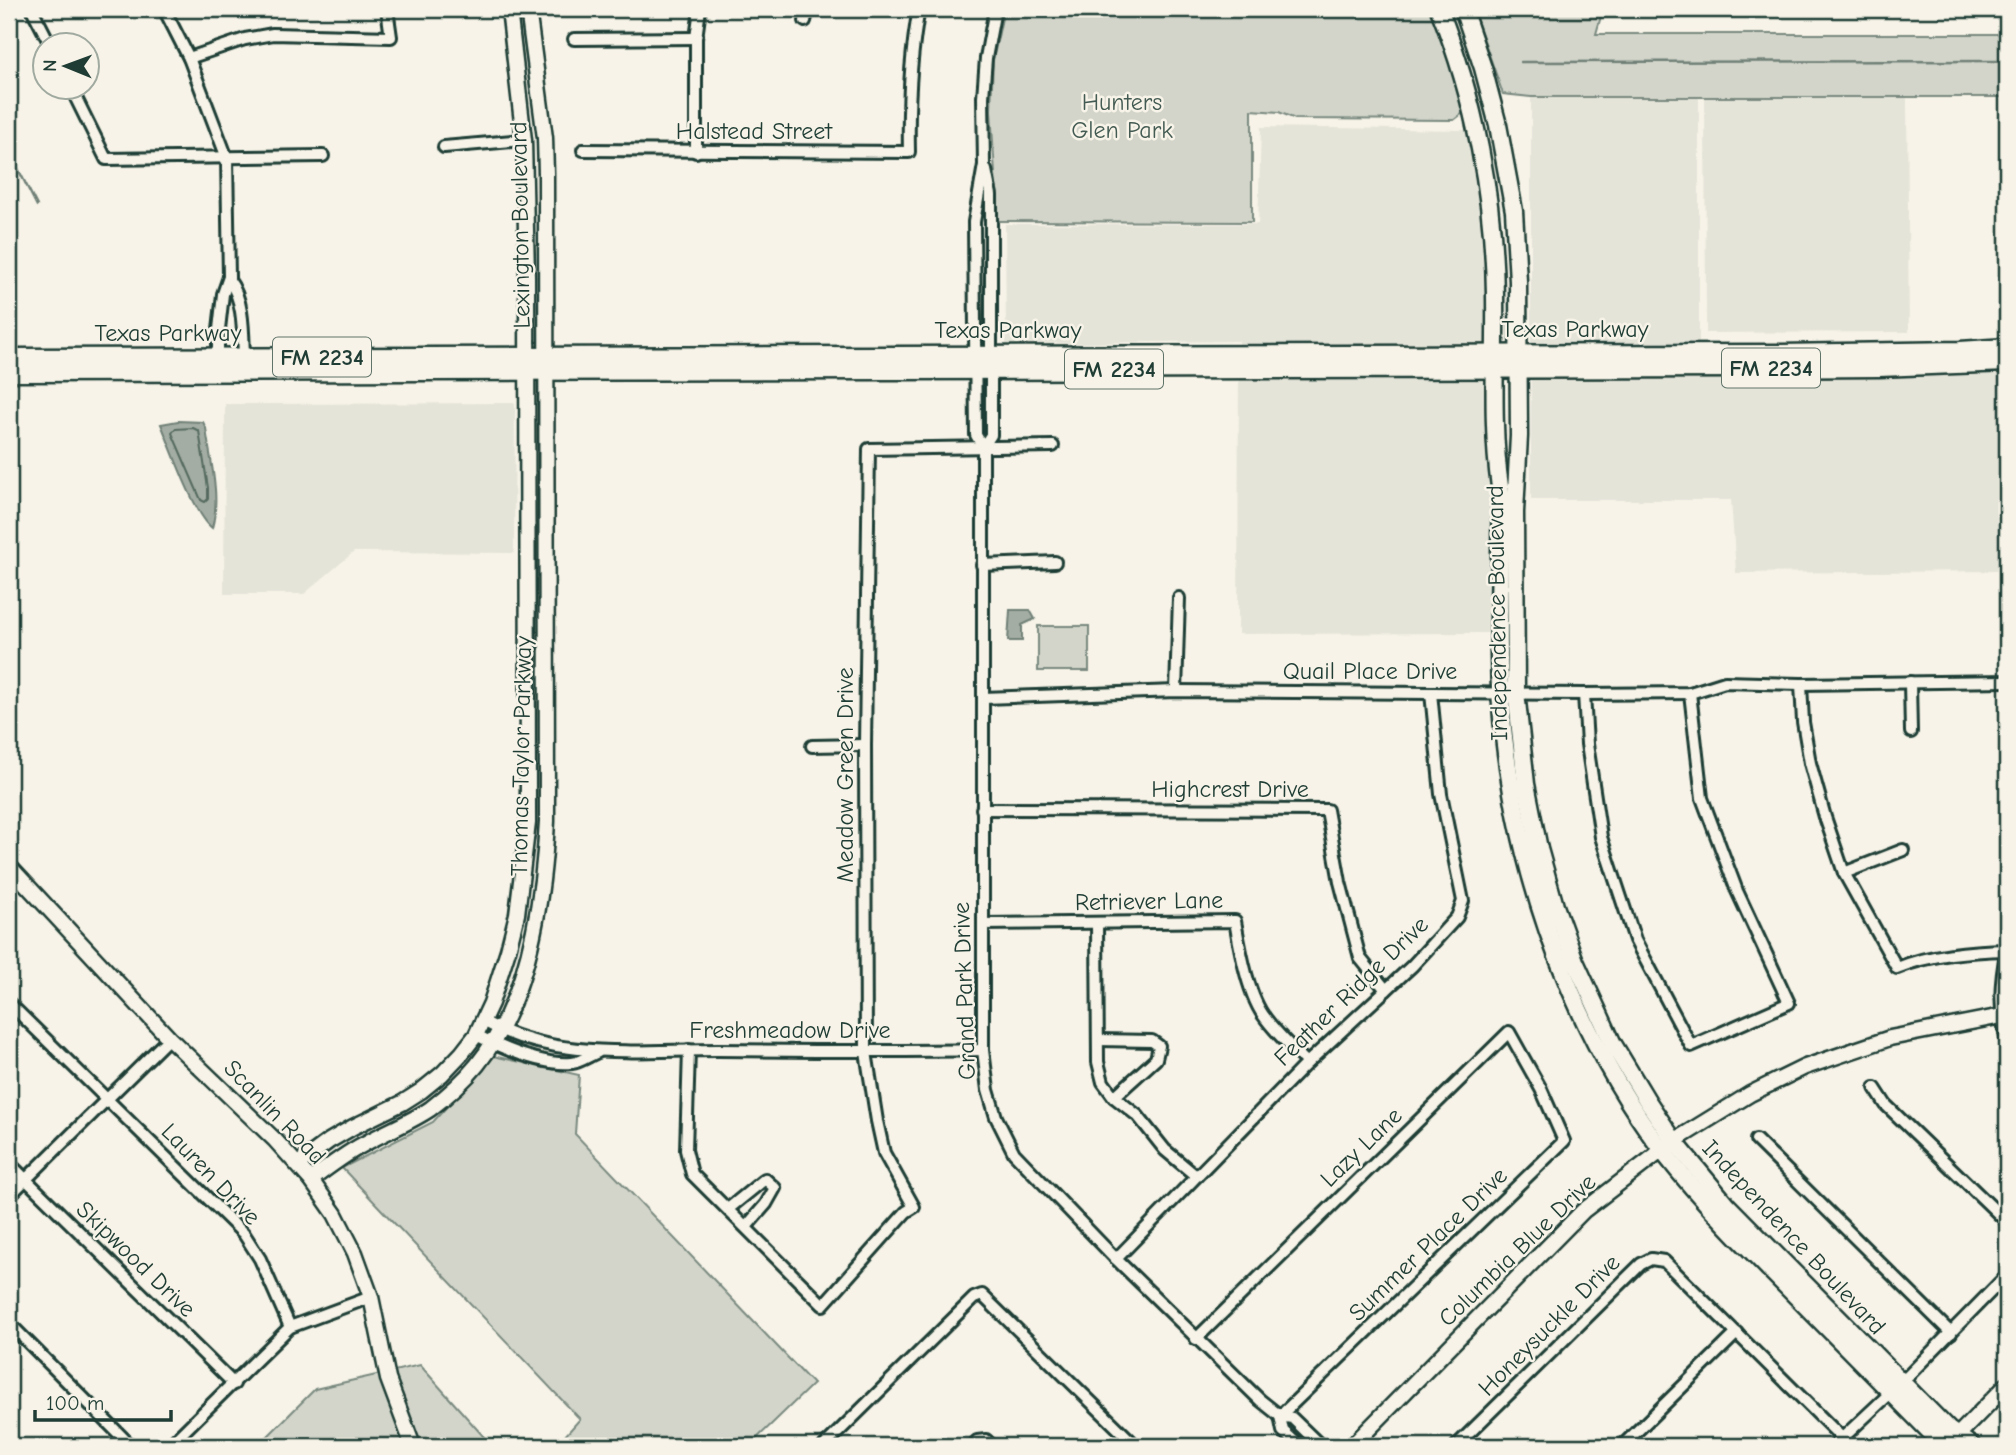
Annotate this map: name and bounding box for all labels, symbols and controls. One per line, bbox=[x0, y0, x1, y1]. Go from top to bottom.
north arrow bbox=[32, 32, 102, 102]
text: N bbox=[39, 59, 61, 72]
park label: Hunters Glen Park bbox=[1071, 88, 1173, 144]
street label: Halstead Street bbox=[676, 117, 833, 145]
street label: Lexington Boulevard bbox=[504, 121, 536, 329]
street label: Texas Parkway bbox=[1502, 315, 1649, 343]
street label: Texas Parkway bbox=[935, 316, 1082, 344]
street label: Texas Parkway bbox=[95, 319, 242, 347]
road number: FM 2234 bbox=[273, 338, 371, 376]
road number: FM 2234 bbox=[1722, 348, 1820, 388]
road number: FM 2234 bbox=[1065, 350, 1163, 388]
street label: Independence Boulevard bbox=[1481, 485, 1513, 741]
street label: Thomas Taylor Parkway bbox=[505, 635, 537, 876]
street label: Quail Place Drive bbox=[1283, 657, 1457, 685]
street label: Meadow Green Drive bbox=[831, 667, 859, 883]
street label: Highcrest Drive bbox=[1151, 775, 1309, 803]
street label: Retriever Lane bbox=[1075, 886, 1223, 916]
street label: Grand Park Drive bbox=[947, 901, 981, 1081]
street label: Feather Ridge Drive bbox=[1268, 910, 1434, 1072]
street label: Freshmeadow Drive bbox=[689, 1016, 891, 1044]
street label: Scanlin Road bbox=[218, 1054, 332, 1170]
street label: Lazy Lane bbox=[1314, 1101, 1408, 1193]
street label: Lauren Drive bbox=[156, 1117, 266, 1231]
street label: Independence Boulevard bbox=[1697, 1134, 1891, 1340]
street label: Summer Place Drive bbox=[1343, 1161, 1513, 1327]
street label: Columbia Blue Drive bbox=[1433, 1168, 1601, 1332]
street label: Skipwood Drive bbox=[71, 1195, 201, 1323]
street label: Honeysuckle Drive bbox=[1472, 1248, 1626, 1402]
scale bar bbox=[35, 1378, 172, 1422]
text: 100 m bbox=[46, 1391, 104, 1415]

